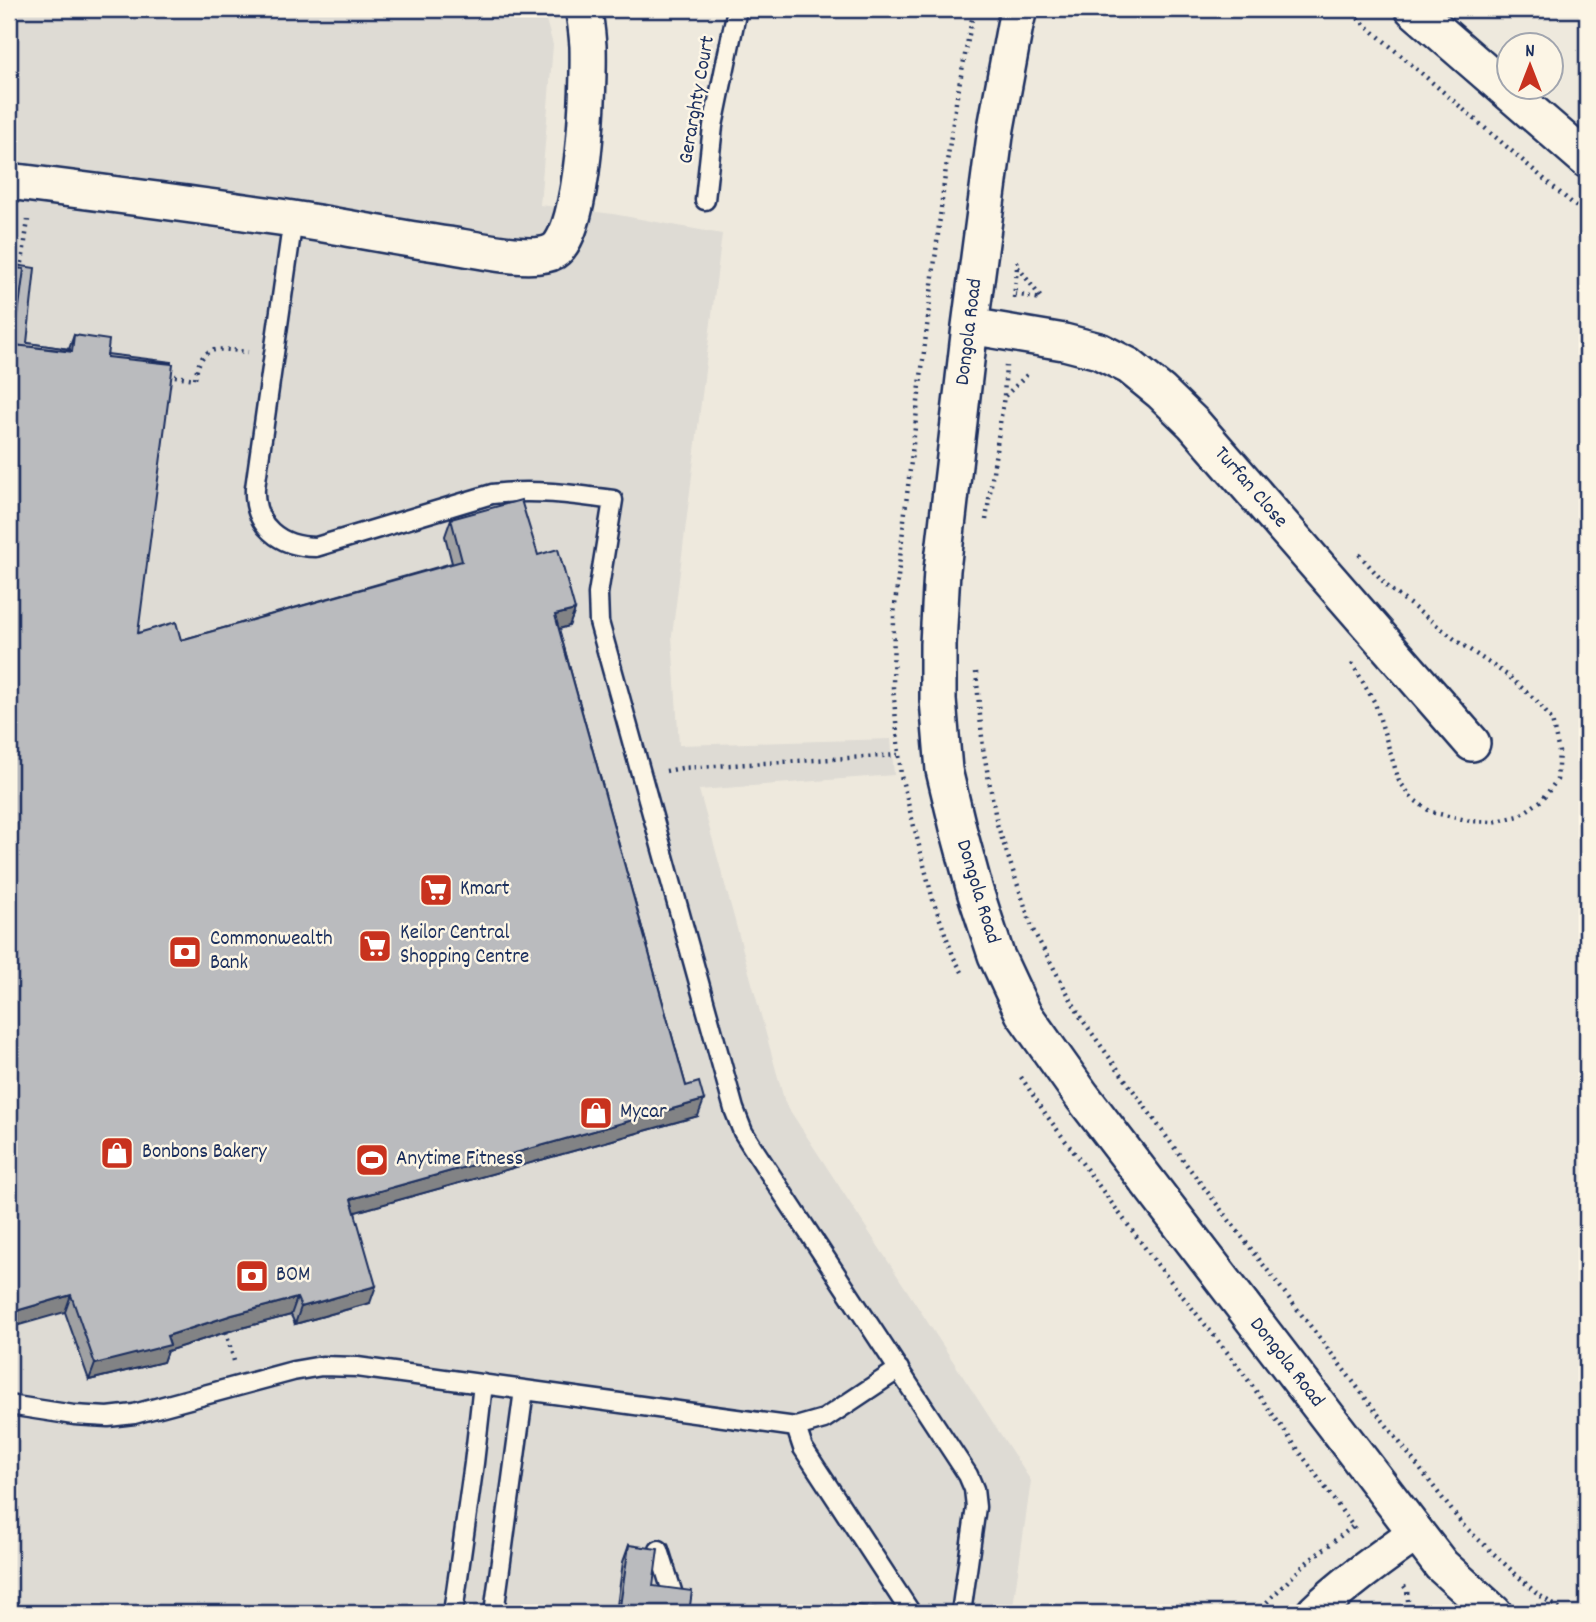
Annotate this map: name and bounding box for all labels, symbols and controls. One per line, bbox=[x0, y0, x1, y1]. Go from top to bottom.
north arrow bbox=[1494, 32, 1564, 102]
street label: Gerarghty Court bbox=[672, 33, 724, 166]
text: N bbox=[1525, 39, 1535, 66]
street label: Dongola Road bbox=[949, 277, 991, 387]
street label: Turfan Close bbox=[1206, 441, 1294, 535]
street label: Dongola Road bbox=[947, 836, 1007, 948]
supermarket icon: Kmart bbox=[417, 871, 455, 909]
place label: Kmart bbox=[460, 875, 510, 905]
place label: Keilor Central Shopping Centre bbox=[400, 919, 529, 973]
place label: Commonwealth Bank bbox=[210, 925, 333, 979]
supermarket icon: Keilor Central Shopping Centre bbox=[356, 927, 394, 965]
bank icon: Commonwealth Bank bbox=[166, 933, 204, 971]
shop icon: Mycar bbox=[577, 1094, 615, 1132]
place label: Mycar bbox=[620, 1098, 667, 1128]
shop icon: Bonbons Bakery bbox=[98, 1134, 136, 1172]
place label: Bonbons Bakery bbox=[142, 1138, 267, 1168]
sports icon: Anytime Fitness bbox=[353, 1141, 391, 1179]
place label: Anytime Fitness bbox=[396, 1145, 523, 1175]
bank icon: BOM bbox=[233, 1257, 271, 1295]
place label: BOM bbox=[276, 1261, 310, 1291]
street label: Dongola Road bbox=[1241, 1311, 1331, 1415]

